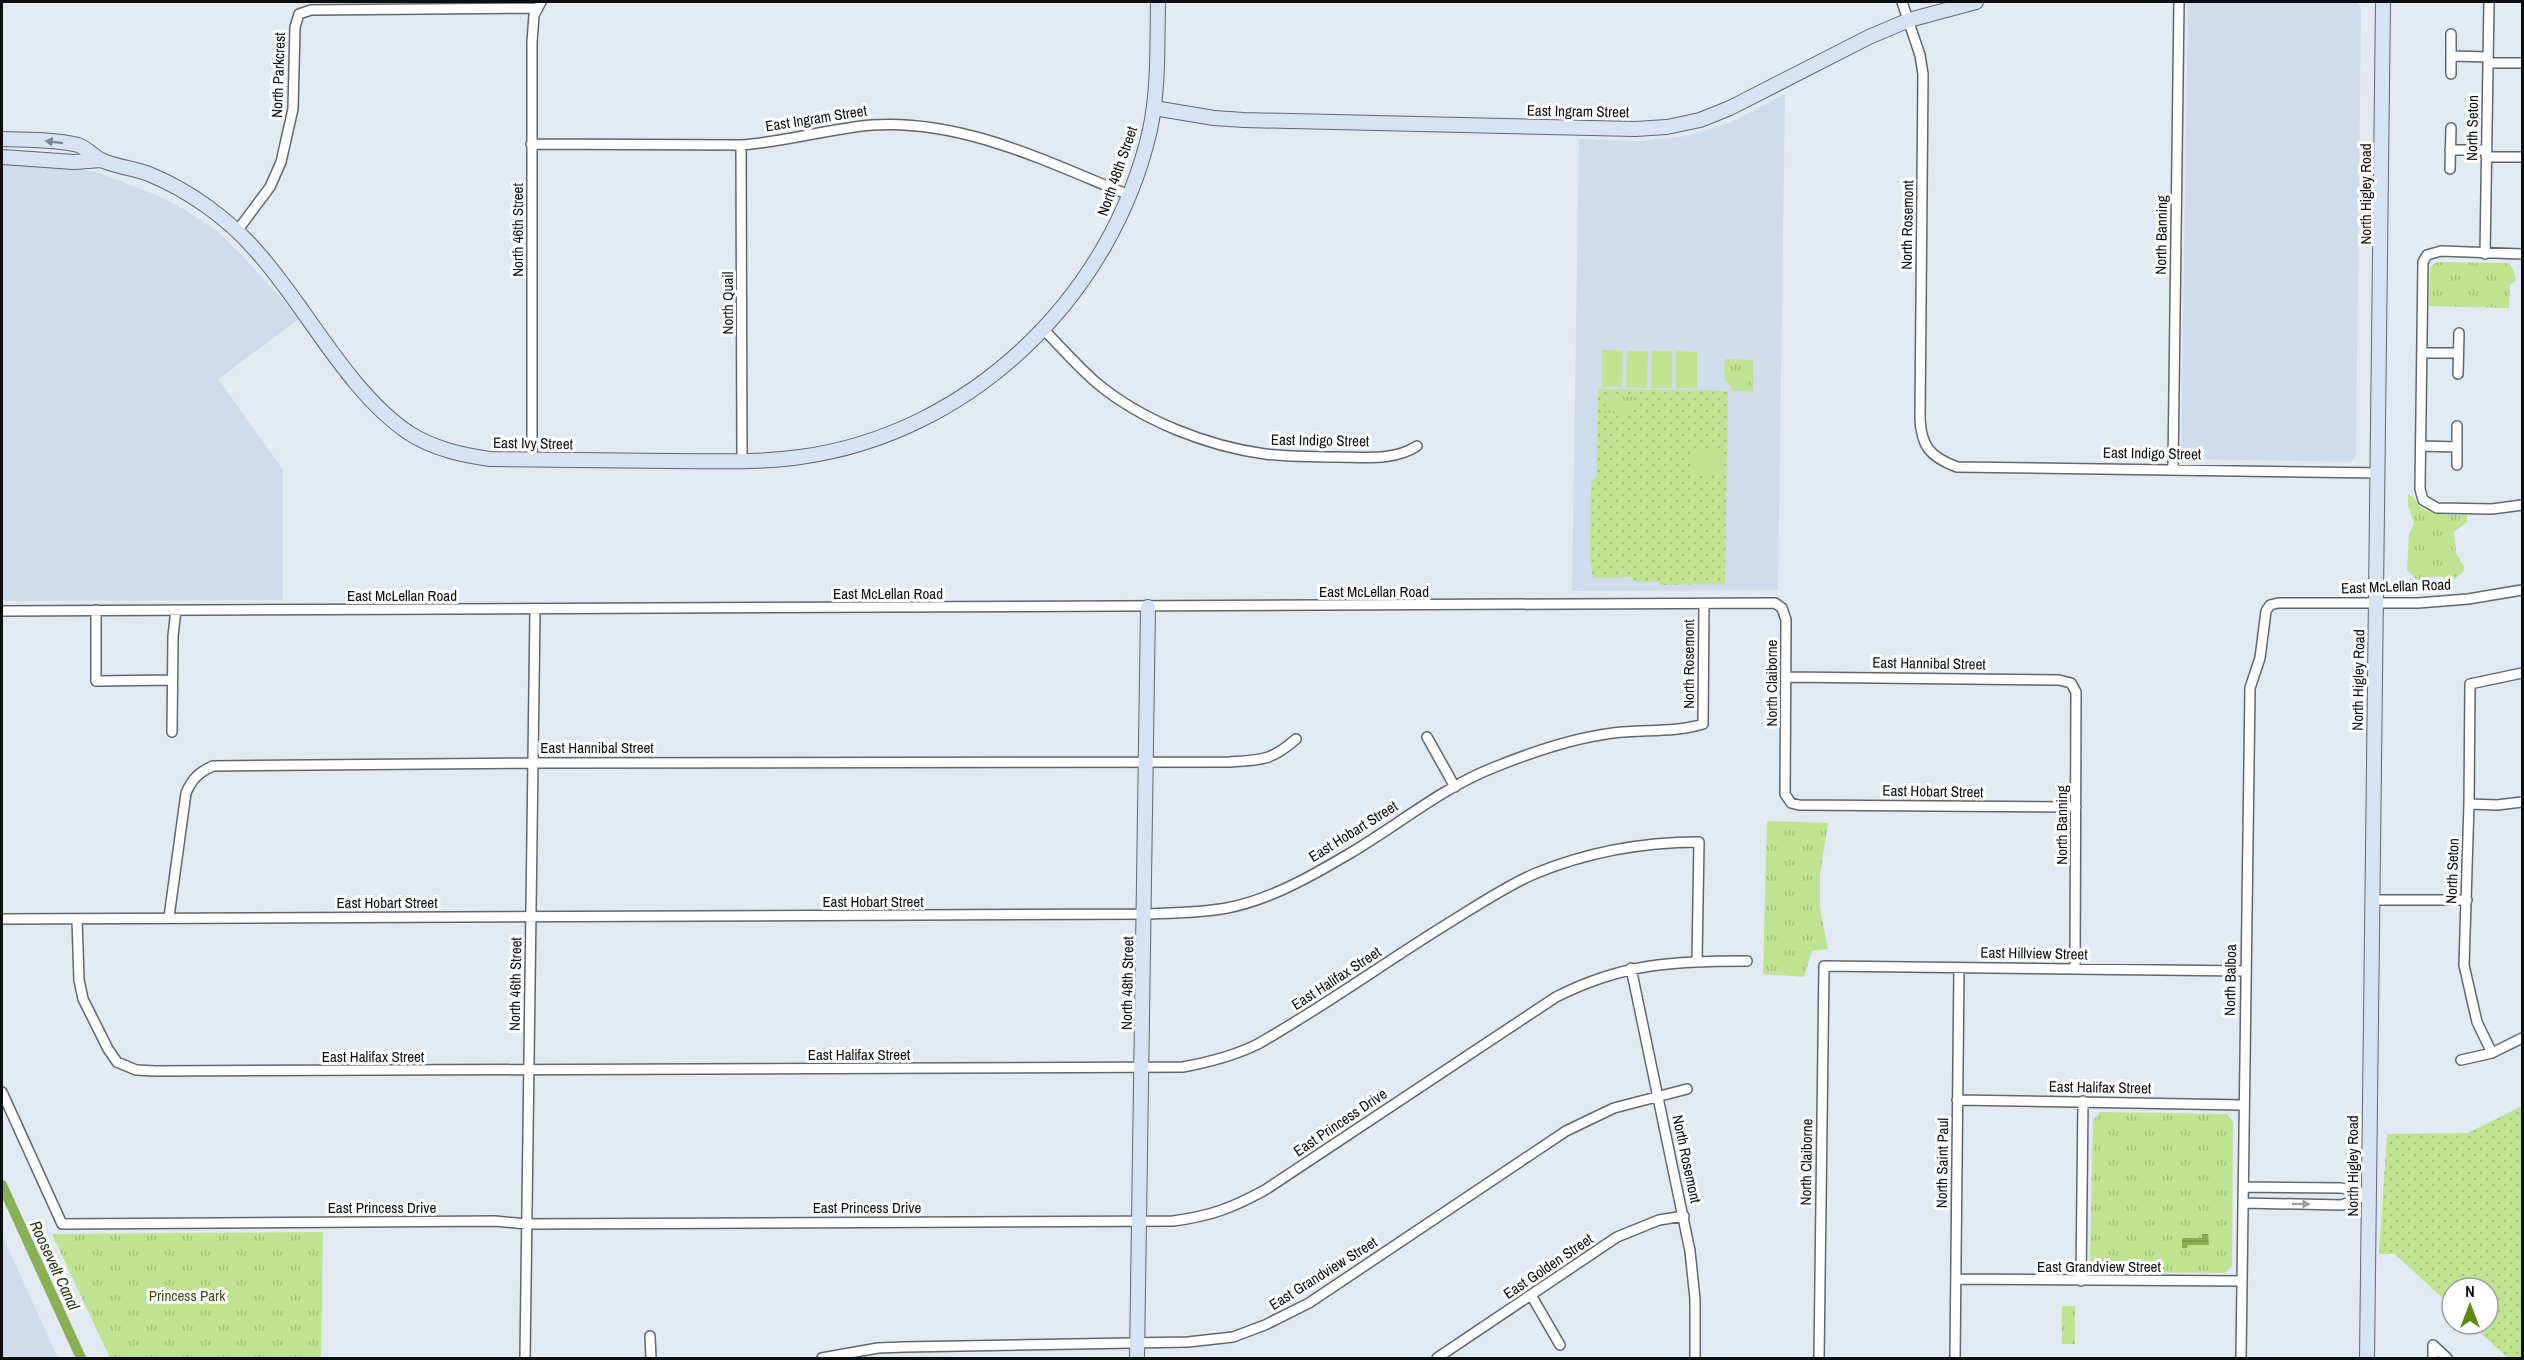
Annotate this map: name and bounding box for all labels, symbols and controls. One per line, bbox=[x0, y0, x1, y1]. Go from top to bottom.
street label: North Parkcrest bbox=[266, 31, 290, 118]
street label: North Seton bbox=[2461, 95, 2483, 161]
street label: East Ingram Street bbox=[764, 100, 869, 136]
street label: East Ingram Street bbox=[1527, 100, 1630, 122]
street label: North 48th Street bbox=[1092, 123, 1142, 219]
one-way arrow bbox=[44, 137, 63, 147]
street label: North Higley Road bbox=[2355, 143, 2376, 245]
street label: North Rosemont bbox=[1896, 179, 1918, 270]
street label: North 46th Street bbox=[507, 183, 528, 277]
street label: North Banning bbox=[2150, 195, 2172, 275]
street label: North Quail bbox=[717, 272, 738, 334]
street label: East Indigo Street bbox=[1271, 429, 1370, 451]
street label: East Ivy Street bbox=[493, 432, 574, 454]
street label: East Indigo Street bbox=[2103, 442, 2202, 464]
street label: East McLellan Road bbox=[2341, 574, 2451, 598]
street label: East McLellan Road bbox=[1319, 581, 1429, 602]
street label: East McLellan Road bbox=[833, 583, 943, 604]
street label: East McLellan Road bbox=[347, 585, 457, 606]
street label: North Rosemont bbox=[1678, 619, 1699, 709]
street label: North Higley Road bbox=[2347, 629, 2369, 731]
street label: North Claiborne bbox=[1761, 639, 1782, 726]
street label: East Hannibal Street bbox=[1872, 652, 1987, 674]
street label: East Hannibal Street bbox=[540, 737, 654, 758]
street label: East Hobart Street bbox=[1882, 780, 1984, 802]
street label: North Banning bbox=[2051, 785, 2072, 865]
street label: East Hobart Street bbox=[1305, 795, 1402, 867]
street label: North Seton bbox=[2440, 838, 2464, 904]
street label: East Hobart Street bbox=[822, 891, 924, 912]
street label: East Hobart Street bbox=[336, 892, 438, 913]
street label: North 48th Street bbox=[1116, 935, 1138, 1030]
street label: North 46th Street bbox=[504, 936, 526, 1031]
street label: East Halifax Street bbox=[1287, 941, 1385, 1015]
street label: East Hillview Street bbox=[1980, 942, 2088, 964]
street label: North Balboa bbox=[2219, 944, 2241, 1016]
street label: East Halifax Street bbox=[808, 1044, 911, 1065]
street label: East Halifax Street bbox=[322, 1046, 425, 1067]
street label: East Halifax Street bbox=[2049, 1076, 2152, 1098]
street label: East Princess Drive bbox=[1289, 1083, 1391, 1161]
street label: North Rosemont bbox=[1667, 1113, 1707, 1206]
street label: North Higley Road bbox=[2342, 1115, 2363, 1217]
street label: North Claiborne bbox=[1795, 1118, 1817, 1206]
street label: North Saint Paul bbox=[1931, 1118, 1953, 1208]
street label: East Princess Drive bbox=[328, 1197, 436, 1218]
street label: East Princess Drive bbox=[813, 1197, 921, 1218]
one-way arrow bbox=[2292, 1199, 2311, 1209]
water label: Roosevelt Canal bbox=[25, 1217, 86, 1314]
street label: East Golden Street bbox=[1499, 1228, 1597, 1304]
street label: East Grandview Street bbox=[1265, 1231, 1382, 1315]
street label: East Grandview Street bbox=[2037, 1256, 2161, 1277]
north arrow bbox=[2440, 1276, 2500, 1336]
text: N bbox=[2465, 1280, 2475, 1302]
park label: Princess Park bbox=[149, 1285, 226, 1306]

